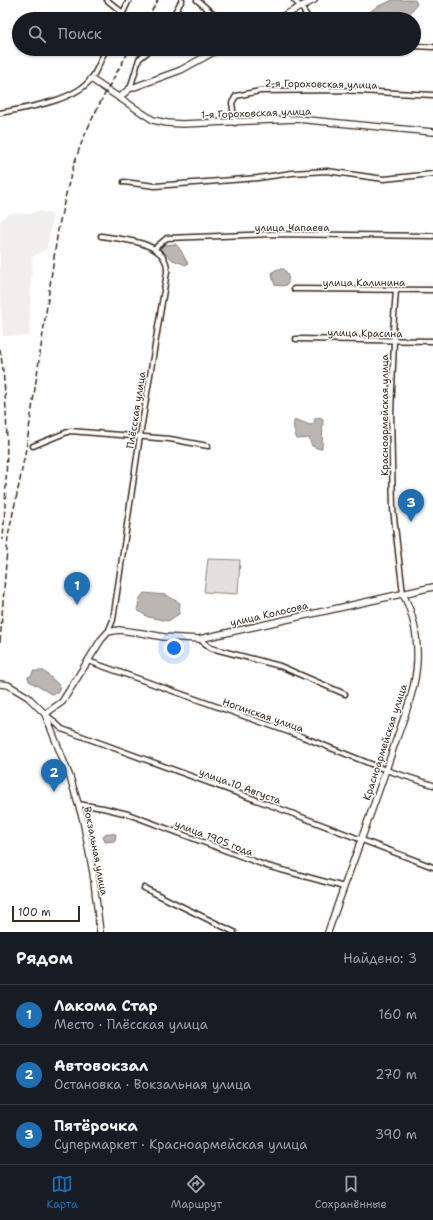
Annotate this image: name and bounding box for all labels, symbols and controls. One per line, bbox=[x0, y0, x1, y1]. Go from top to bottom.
search box bbox=[12, 12, 421, 56]
icon: search bbox=[26, 23, 48, 45]
text: Поиск bbox=[58, 24, 102, 44]
street label: 2-я Гороховская улица bbox=[264, 77, 378, 91]
street label: 1-я Гороховская улица bbox=[201, 105, 312, 121]
street label: улица Чапаева bbox=[255, 221, 330, 234]
street label: улица Калинина bbox=[323, 276, 406, 289]
street label: улица Красина bbox=[327, 326, 403, 340]
street label: Красноармейская улица bbox=[378, 353, 391, 476]
street label: Плёсская улица bbox=[123, 370, 149, 449]
pin: 3 bbox=[398, 489, 424, 522]
pin: 1 bbox=[64, 572, 90, 605]
street label: улица Колосова bbox=[229, 599, 310, 629]
your location bbox=[164, 638, 184, 658]
street label: Красноармейская улица bbox=[360, 681, 410, 802]
street label: Ногинская улица bbox=[221, 695, 306, 735]
pin: 2 bbox=[41, 759, 67, 792]
street label: улица 10 Августа bbox=[197, 765, 284, 807]
street label: Вокзальная улица bbox=[81, 805, 111, 897]
street label: улица 1905 года bbox=[173, 817, 256, 859]
scale bar bbox=[12, 904, 80, 923]
text: 100 m bbox=[18, 905, 51, 920]
text: Рядом bbox=[16, 947, 73, 969]
text: Найдено: 3 bbox=[343, 950, 417, 967]
text: Лакома Стар bbox=[54, 996, 158, 1016]
text: 1 bbox=[26, 1006, 32, 1023]
text: 160 m bbox=[379, 1006, 417, 1023]
text: Место · Плёсская улица bbox=[54, 1016, 208, 1033]
text: Автовокзал bbox=[54, 1056, 148, 1076]
text: 2 bbox=[24, 1066, 34, 1083]
text: 270 m bbox=[375, 1066, 417, 1083]
text: Остановка · Вокзальная улица bbox=[54, 1076, 251, 1093]
text: Пятёрочка bbox=[54, 1116, 138, 1136]
text: 3 bbox=[24, 1126, 34, 1143]
text: 390 m bbox=[375, 1126, 417, 1143]
text: Супермаркет · Красноармейская улица bbox=[54, 1136, 307, 1153]
tab: Карта bbox=[46, 1173, 78, 1212]
tab: Маршрут bbox=[171, 1173, 222, 1212]
tab: Сохранённые bbox=[315, 1173, 387, 1212]

